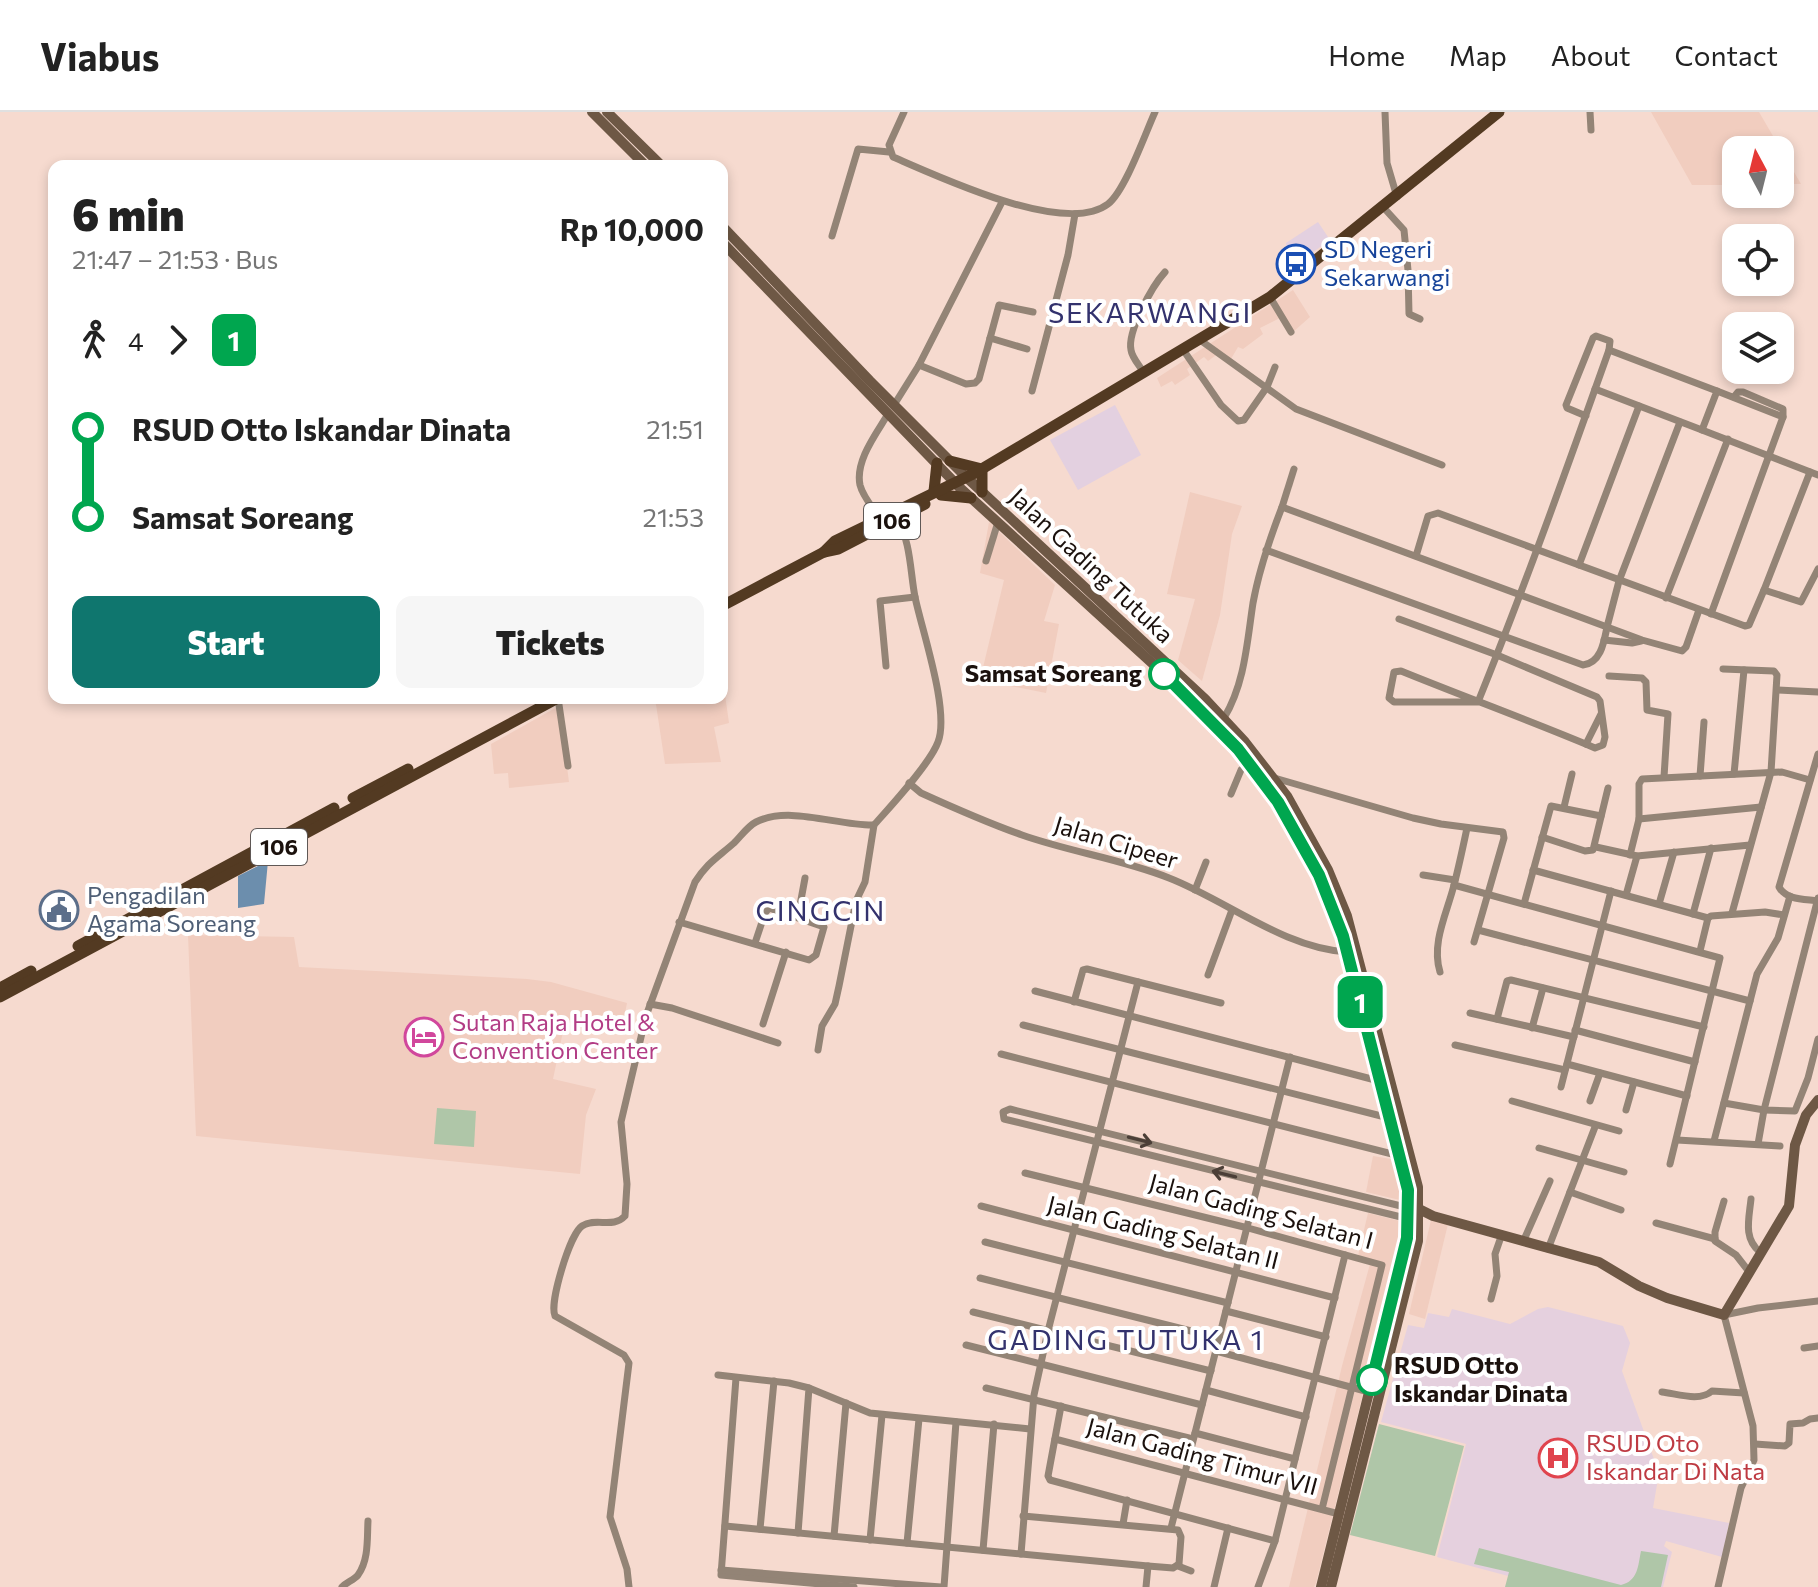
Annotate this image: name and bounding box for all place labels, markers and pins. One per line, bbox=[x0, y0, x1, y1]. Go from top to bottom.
place label: SD Negeri Sekarwangi bbox=[1324, 234, 1450, 291]
bus stop icon: SD Negeri Sekarwangi bbox=[1275, 243, 1317, 285]
place label: Samsat Soreang bbox=[965, 658, 1142, 687]
marker: Samsat Soreang bbox=[1149, 659, 1179, 689]
place label: Pengadilan Agama Soreang bbox=[87, 880, 256, 937]
public building icon: Pengadilan Agama Soreang bbox=[38, 889, 80, 931]
place label: Sutan Raja Hotel & Convention Center bbox=[452, 1007, 658, 1064]
hotel icon: Sutan Raja Hotel & Convention Center bbox=[403, 1016, 445, 1058]
place label: RSUD Otto Iskandar Dinata bbox=[1394, 1350, 1568, 1407]
marker: RSUD Otto Iskandar Dinata bbox=[1357, 1365, 1387, 1395]
place label: RSUD Oto Iskandar Di Nata bbox=[1586, 1428, 1765, 1485]
hospital icon: RSUD Oto Iskandar Di Nata bbox=[1537, 1437, 1579, 1479]

